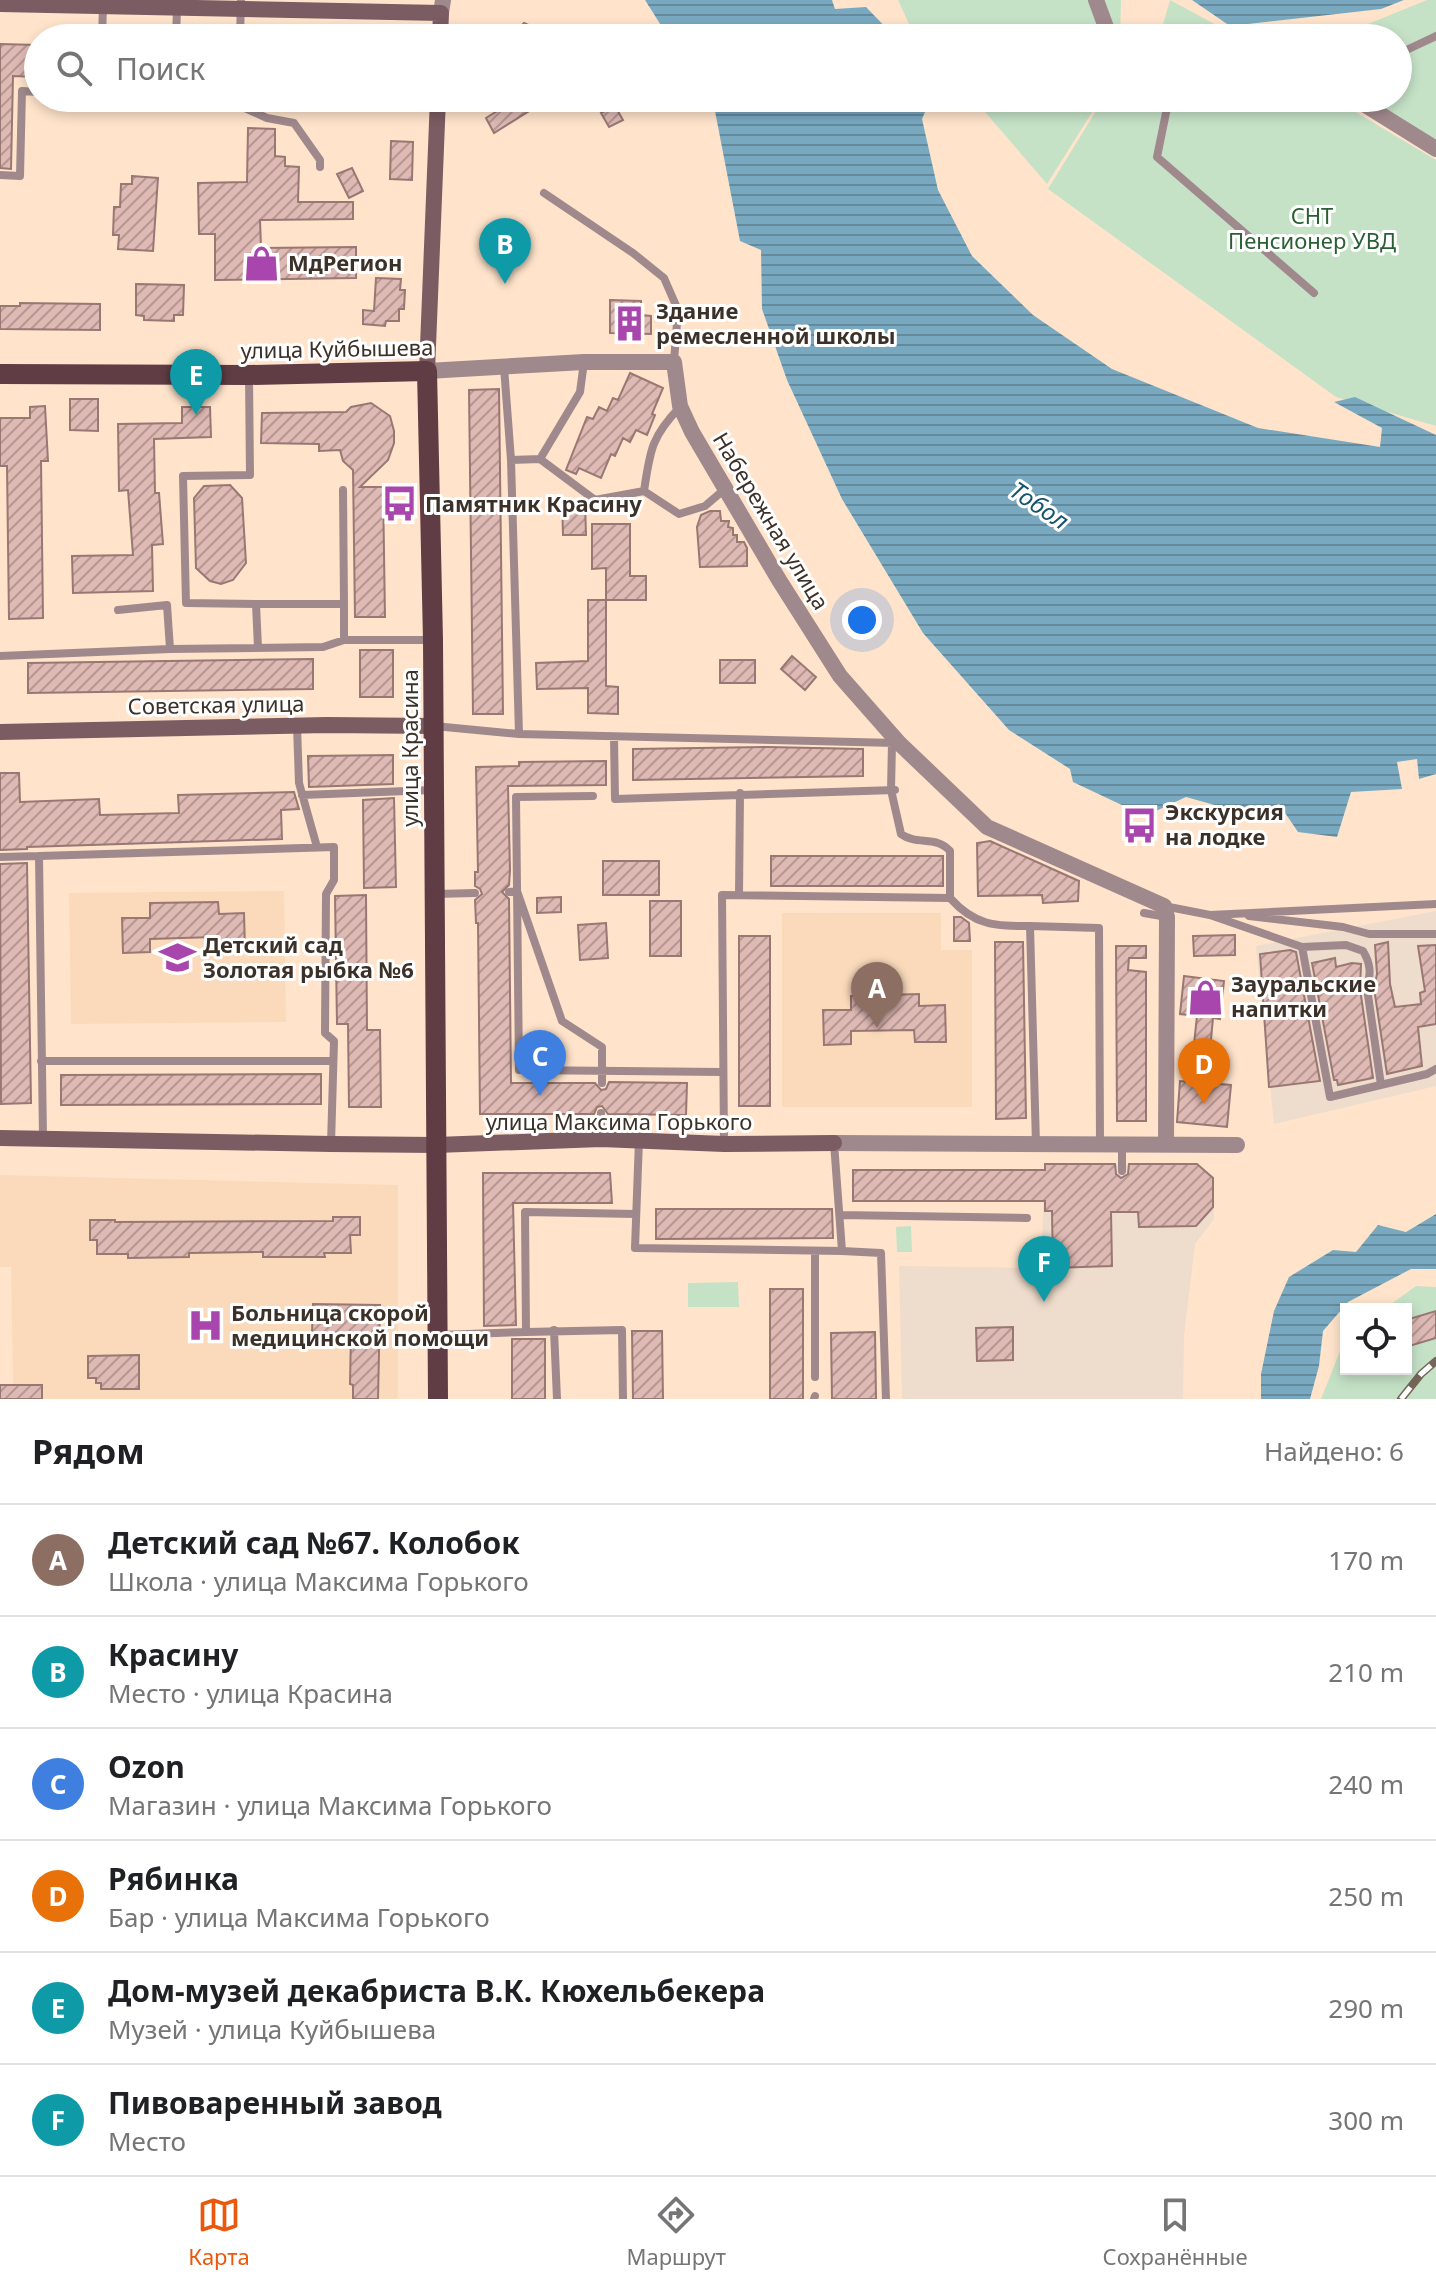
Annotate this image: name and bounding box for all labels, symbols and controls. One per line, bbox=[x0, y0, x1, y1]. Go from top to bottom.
search box bbox=[24, 24, 1412, 112]
icon: search bbox=[52, 46, 96, 90]
text: Поиск bbox=[116, 48, 205, 89]
park label: СНТ Пенсионер УВД bbox=[1228, 200, 1396, 255]
pin: B bbox=[479, 218, 531, 284]
shop icon: МдРегион bbox=[243, 244, 281, 282]
place label: МдРегион bbox=[288, 247, 402, 277]
place label: Здание ремесленной школы bbox=[656, 295, 895, 350]
building icon: Здание ремесленной школы bbox=[611, 305, 649, 343]
street label: улица Куйбышева bbox=[240, 331, 434, 365]
pin: E bbox=[170, 349, 222, 415]
street label: Набережная улица bbox=[707, 426, 837, 615]
water label: Тобол bbox=[1004, 473, 1076, 537]
bus stop icon: Памятник Красину bbox=[380, 485, 418, 523]
place label: Памятник Красину bbox=[425, 488, 642, 518]
your location bbox=[842, 600, 882, 640]
street label: улица Красина bbox=[394, 669, 424, 827]
street label: Советская улица bbox=[127, 687, 305, 721]
place label: Экскурсия на лодке bbox=[1165, 796, 1284, 851]
bus stop icon: Экскурсия на лодке bbox=[1120, 806, 1158, 844]
place label: Детский сад Золотая рыбка №6 bbox=[203, 929, 414, 984]
school or university icon: Детский сад Золотая рыбка №6 bbox=[158, 939, 196, 977]
pin: A bbox=[851, 962, 903, 1028]
place label: Зауральские напитки bbox=[1231, 968, 1376, 1023]
shop icon: Зауральские напитки bbox=[1186, 978, 1224, 1016]
pin: C bbox=[514, 1030, 566, 1096]
pin: D bbox=[1178, 1038, 1230, 1104]
street label: улица Максима Горького bbox=[486, 1106, 752, 1136]
pin: F bbox=[1018, 1236, 1070, 1302]
place label: Больница скорой медицинской помощи bbox=[231, 1297, 489, 1352]
map controls bbox=[1340, 1303, 1412, 1375]
button: locate bbox=[1340, 1303, 1412, 1375]
hospital icon: Больница скорой медицинской помощи bbox=[186, 1307, 224, 1345]
text: Рядом bbox=[32, 1428, 145, 1474]
text: Найдено: 6 bbox=[1264, 1433, 1404, 1469]
text: Детский сад №67. Колобок bbox=[108, 1522, 520, 1563]
text: A bbox=[49, 1542, 67, 1578]
text: 170 m bbox=[1328, 1542, 1404, 1578]
text: Школа · улица Максима Горького bbox=[108, 1563, 529, 1599]
text: Красину bbox=[108, 1634, 238, 1675]
text: B bbox=[49, 1654, 67, 1690]
text: 210 m bbox=[1328, 1654, 1404, 1690]
text: Место · улица Красина bbox=[108, 1675, 393, 1711]
text: Ozon bbox=[108, 1746, 185, 1787]
text: C bbox=[50, 1766, 66, 1802]
text: 240 m bbox=[1328, 1766, 1404, 1802]
text: Магазин · улица Максима Горького bbox=[108, 1787, 552, 1823]
text: Рябинка bbox=[108, 1858, 239, 1899]
text: D bbox=[48, 1878, 68, 1914]
text: 250 m bbox=[1328, 1878, 1404, 1914]
text: Бар · улица Максима Горького bbox=[108, 1899, 490, 1935]
text: Дом-музей декабриста В.К. Кюхельбекера bbox=[108, 1970, 765, 2011]
text: E bbox=[51, 1990, 65, 2026]
text: 290 m bbox=[1328, 1990, 1404, 2026]
text: Музей · улица Куйбышева bbox=[108, 2011, 436, 2047]
text: Пивоваренный завод bbox=[108, 2082, 442, 2123]
text: F bbox=[51, 2102, 65, 2138]
text: 300 m bbox=[1328, 2102, 1404, 2138]
text: Место bbox=[108, 2123, 186, 2159]
tab: Карта bbox=[188, 2193, 250, 2271]
tab: Маршрут bbox=[626, 2193, 726, 2271]
tab: Сохранённые bbox=[1103, 2193, 1248, 2271]

